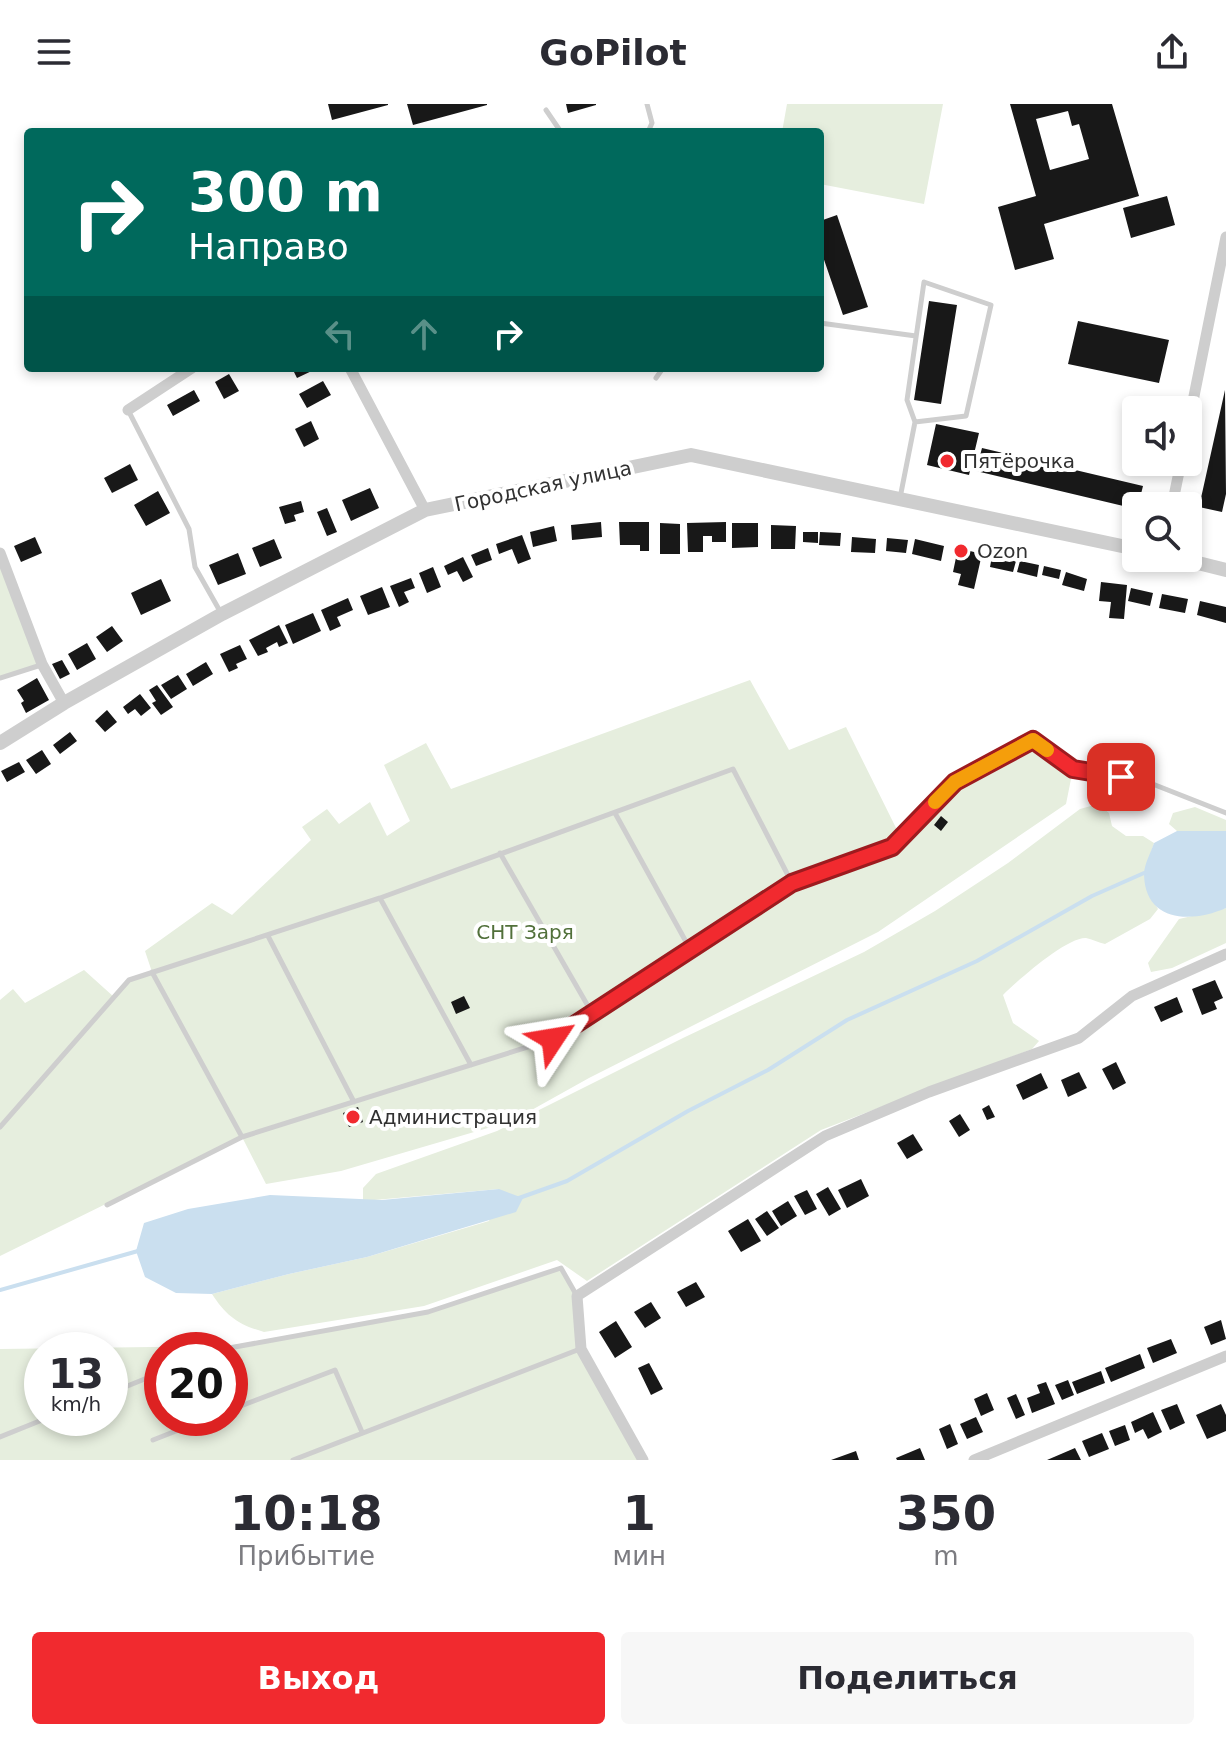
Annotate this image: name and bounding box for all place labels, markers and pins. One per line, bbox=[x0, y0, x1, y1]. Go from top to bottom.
place label: Пятёрочка bbox=[963, 449, 1075, 473]
marker: Пятёрочка bbox=[938, 452, 956, 470]
place label: Ozon bbox=[977, 539, 1028, 563]
marker: Ozon bbox=[952, 542, 970, 560]
pin bbox=[1087, 743, 1155, 811]
place label: Администрация bbox=[369, 1105, 537, 1129]
marker: Администрация bbox=[344, 1108, 362, 1126]

